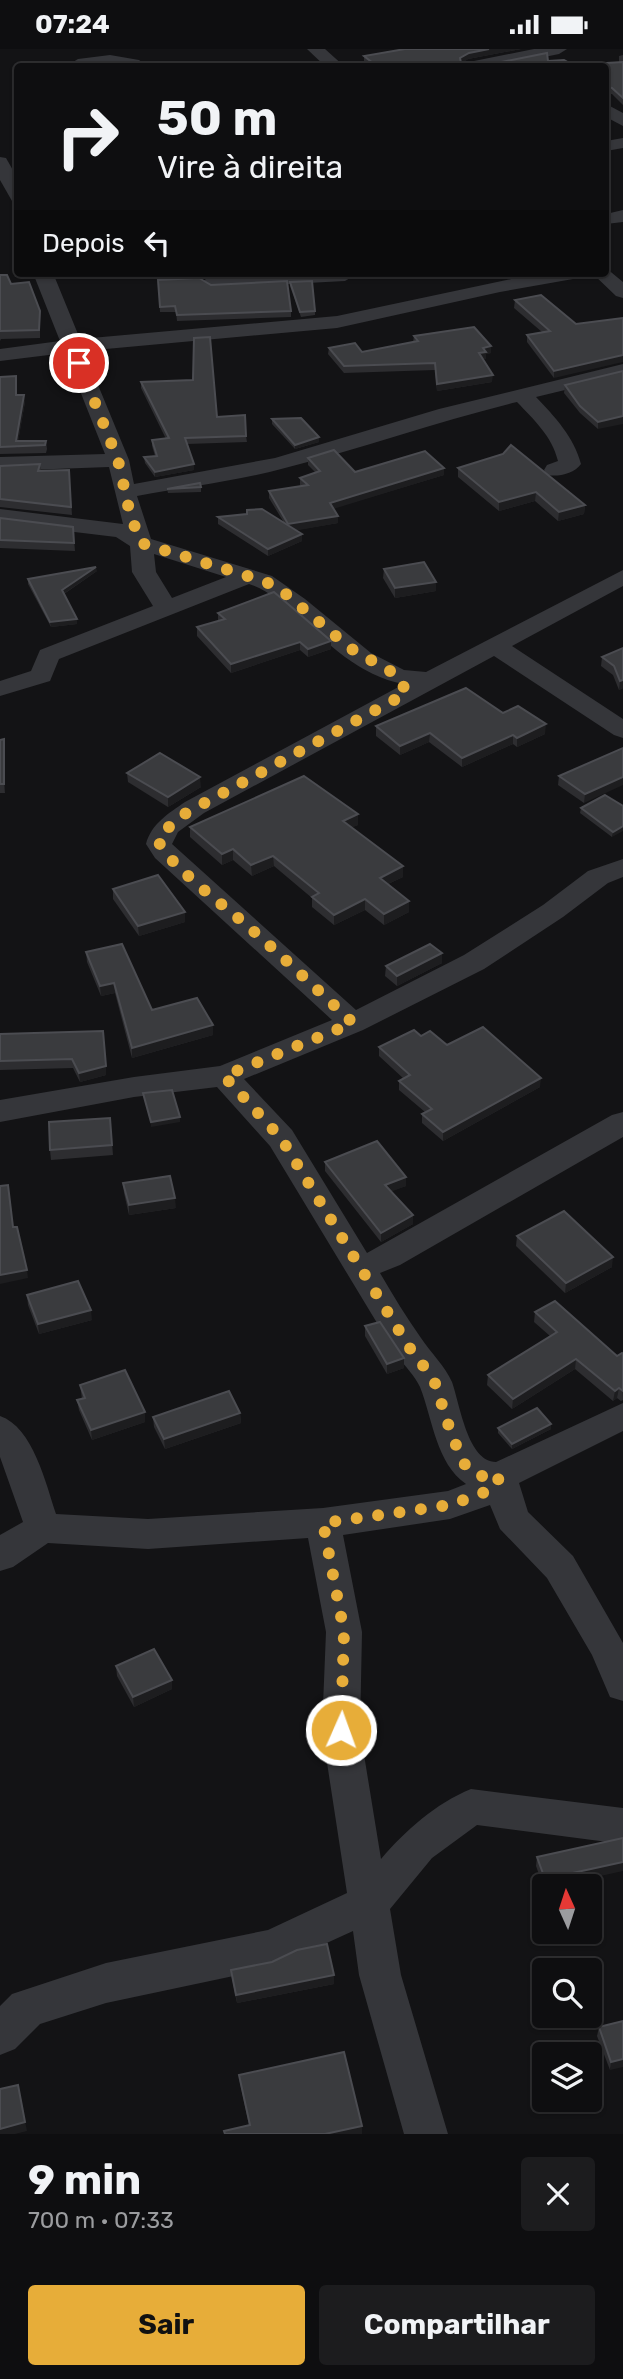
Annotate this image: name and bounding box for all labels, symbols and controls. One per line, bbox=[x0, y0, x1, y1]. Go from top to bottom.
text: 07:24 bbox=[35, 9, 110, 40]
text: 50 m bbox=[157, 89, 277, 147]
icon: right bbox=[42, 91, 133, 182]
text: Vire à direita bbox=[157, 148, 343, 186]
icon: left bbox=[138, 224, 176, 262]
text: Depois bbox=[42, 228, 124, 259]
pin bbox=[49, 333, 109, 393]
icon: arrive bbox=[60, 344, 98, 382]
position arrow bbox=[304, 1693, 378, 1767]
north arrow bbox=[532, 1874, 602, 1944]
map controls bbox=[532, 1874, 602, 2112]
button: search bbox=[532, 1958, 602, 2028]
button: layers bbox=[532, 2042, 602, 2112]
text: 9 min bbox=[28, 2155, 141, 2205]
button: close bbox=[521, 2157, 595, 2231]
text: 700 m · 07:33 bbox=[28, 2206, 174, 2234]
button: Sair bbox=[28, 2285, 305, 2365]
button: Compartilhar bbox=[319, 2285, 595, 2365]

